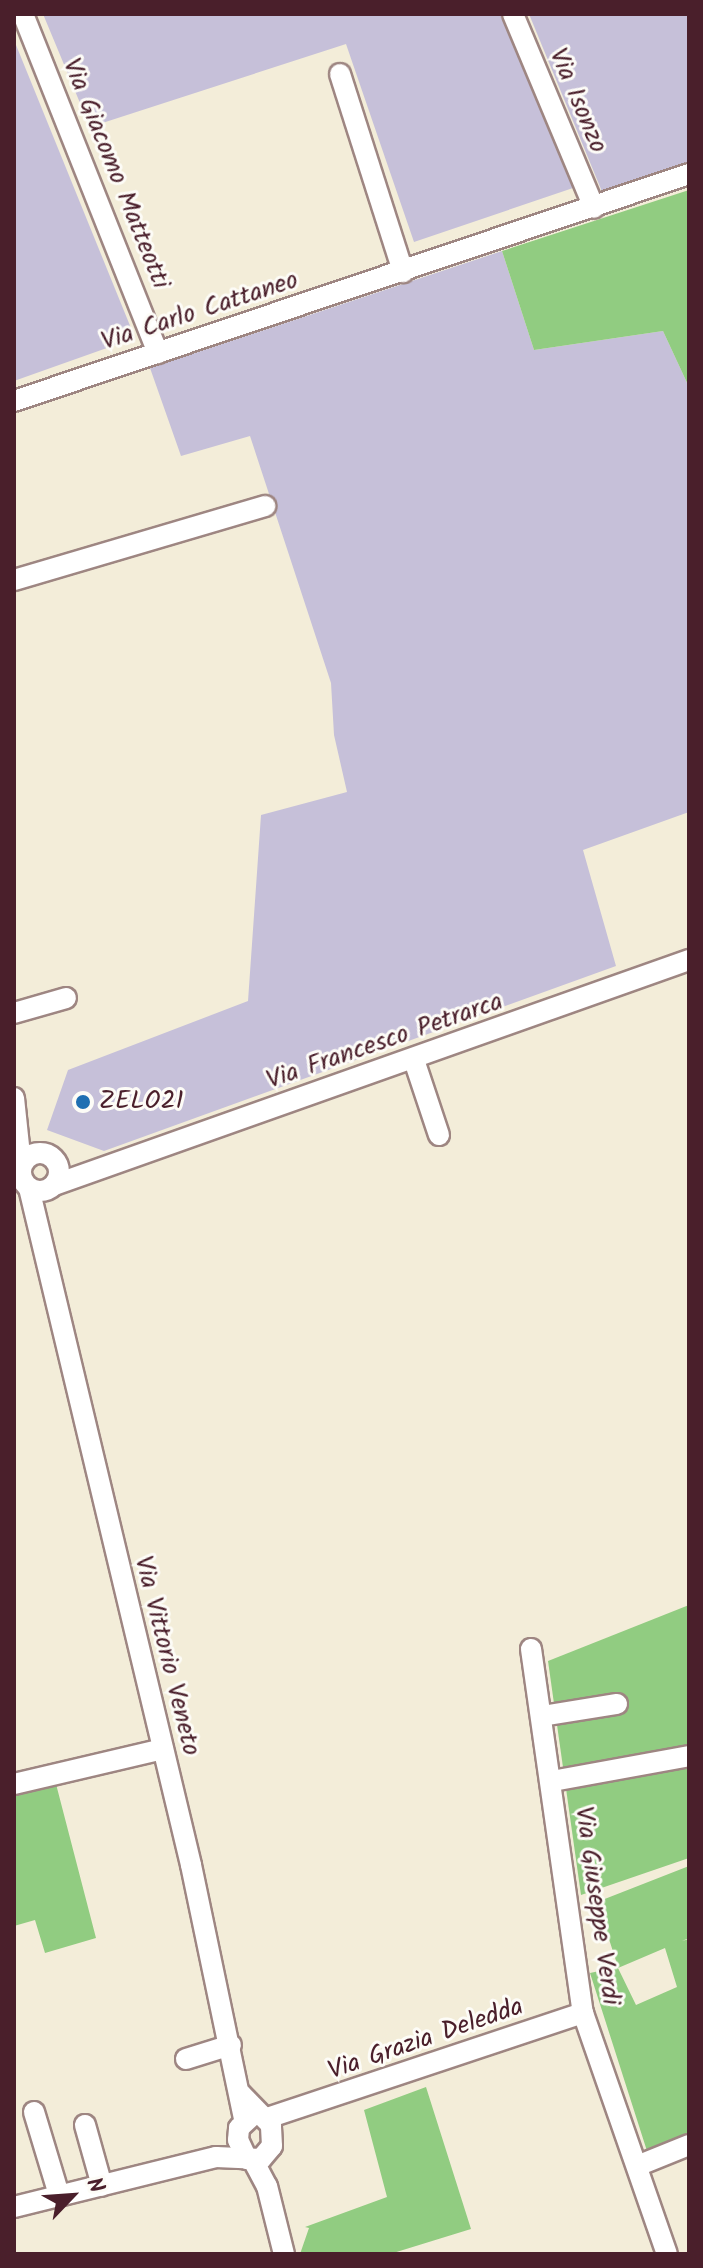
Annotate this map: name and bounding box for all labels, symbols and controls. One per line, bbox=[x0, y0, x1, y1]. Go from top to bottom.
street label: Via Isonzo bbox=[541, 44, 613, 158]
street label: Via Giacomo Matteotti bbox=[55, 54, 175, 294]
street label: Via Carlo Cattaneo bbox=[98, 265, 302, 359]
street label: Via Francesco Petrarca bbox=[263, 987, 507, 1097]
place label: ZELO21 bbox=[99, 1086, 184, 1118]
marker: ZELO21 bbox=[74, 1093, 92, 1111]
street label: Via Vittorio Veneto bbox=[126, 1553, 206, 1759]
street label: Via Giuseppe Verdi bbox=[567, 1805, 625, 2007]
street label: Via Grazia Deledda bbox=[324, 1992, 528, 2088]
north arrow bbox=[32, 2156, 112, 2236]
text: N bbox=[75, 2172, 113, 2199]

